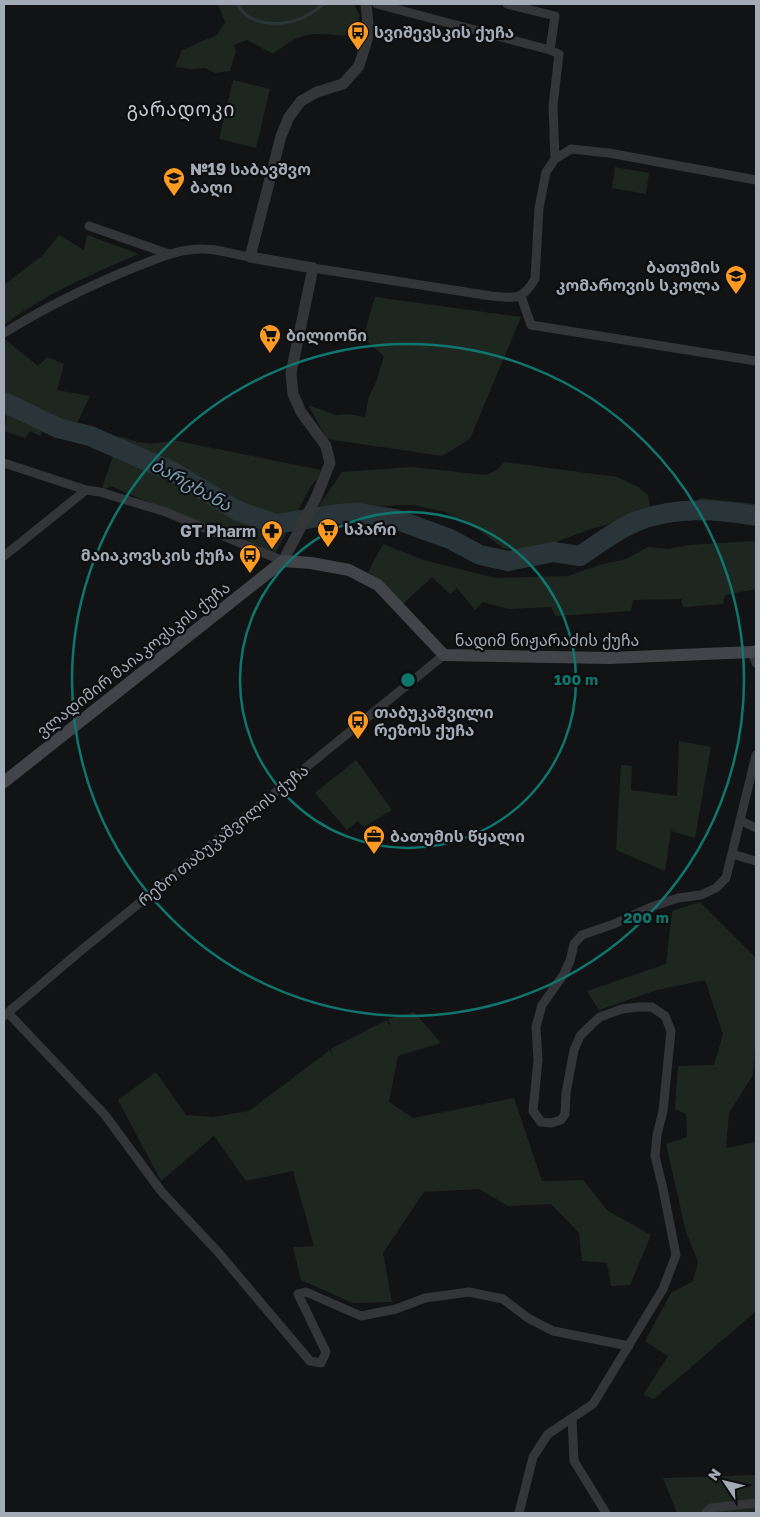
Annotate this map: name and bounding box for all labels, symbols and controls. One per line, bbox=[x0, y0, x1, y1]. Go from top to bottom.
bus stop icon: სვიშევსკის ქუჩა bbox=[346, 20, 370, 51]
place label: სვიშევსკის ქუჩა bbox=[374, 22, 514, 42]
district label: გარადოკი bbox=[127, 97, 235, 122]
place label: №19 საბავშვო ბაღი bbox=[190, 159, 311, 198]
school or university icon: №19 საბავშვო ბაღი bbox=[162, 166, 186, 197]
place label: ბათუმის კომაროვის სკოლა bbox=[556, 257, 720, 296]
school or university icon: ბათუმის კომაროვის სკოლა bbox=[724, 264, 748, 295]
supermarket icon: ბილიონი bbox=[258, 323, 282, 354]
place label: ბილიონი bbox=[286, 325, 367, 346]
water label: ბარცხანა bbox=[147, 453, 236, 516]
supermarket icon: სპარი bbox=[316, 517, 340, 548]
pharmacy icon: GT Pharm bbox=[260, 519, 284, 550]
place label: სპარი bbox=[344, 519, 397, 539]
place label: GT Pharm bbox=[180, 521, 256, 541]
bus stop icon: მაიაკოვსკის ქუჩა bbox=[238, 543, 262, 574]
place label: მაიაკოვსკის ქუჩა bbox=[81, 545, 234, 565]
street label: ვლადიმირ მაიაკოვსკის ქუჩა bbox=[32, 577, 235, 742]
street label: ნადიმ ნიჟარაძის ქუჩა bbox=[455, 630, 639, 651]
text: 100 m bbox=[554, 670, 598, 688]
centre of rings bbox=[399, 671, 417, 689]
place label: თაბუკაშვილი რეზოს ქუჩა bbox=[374, 702, 494, 740]
bus stop icon: თაბუკაშვილი რეზოს ქუჩა bbox=[346, 709, 370, 740]
street label: რეზო თაბუკაშვილის ქუჩა bbox=[134, 760, 313, 911]
office icon: ბათუმის წყალი bbox=[362, 824, 386, 855]
place label: ბათუმის წყალი bbox=[390, 826, 525, 847]
text: 200 m bbox=[623, 908, 669, 926]
north arrow bbox=[700, 1457, 750, 1507]
text: N bbox=[704, 1465, 724, 1483]

